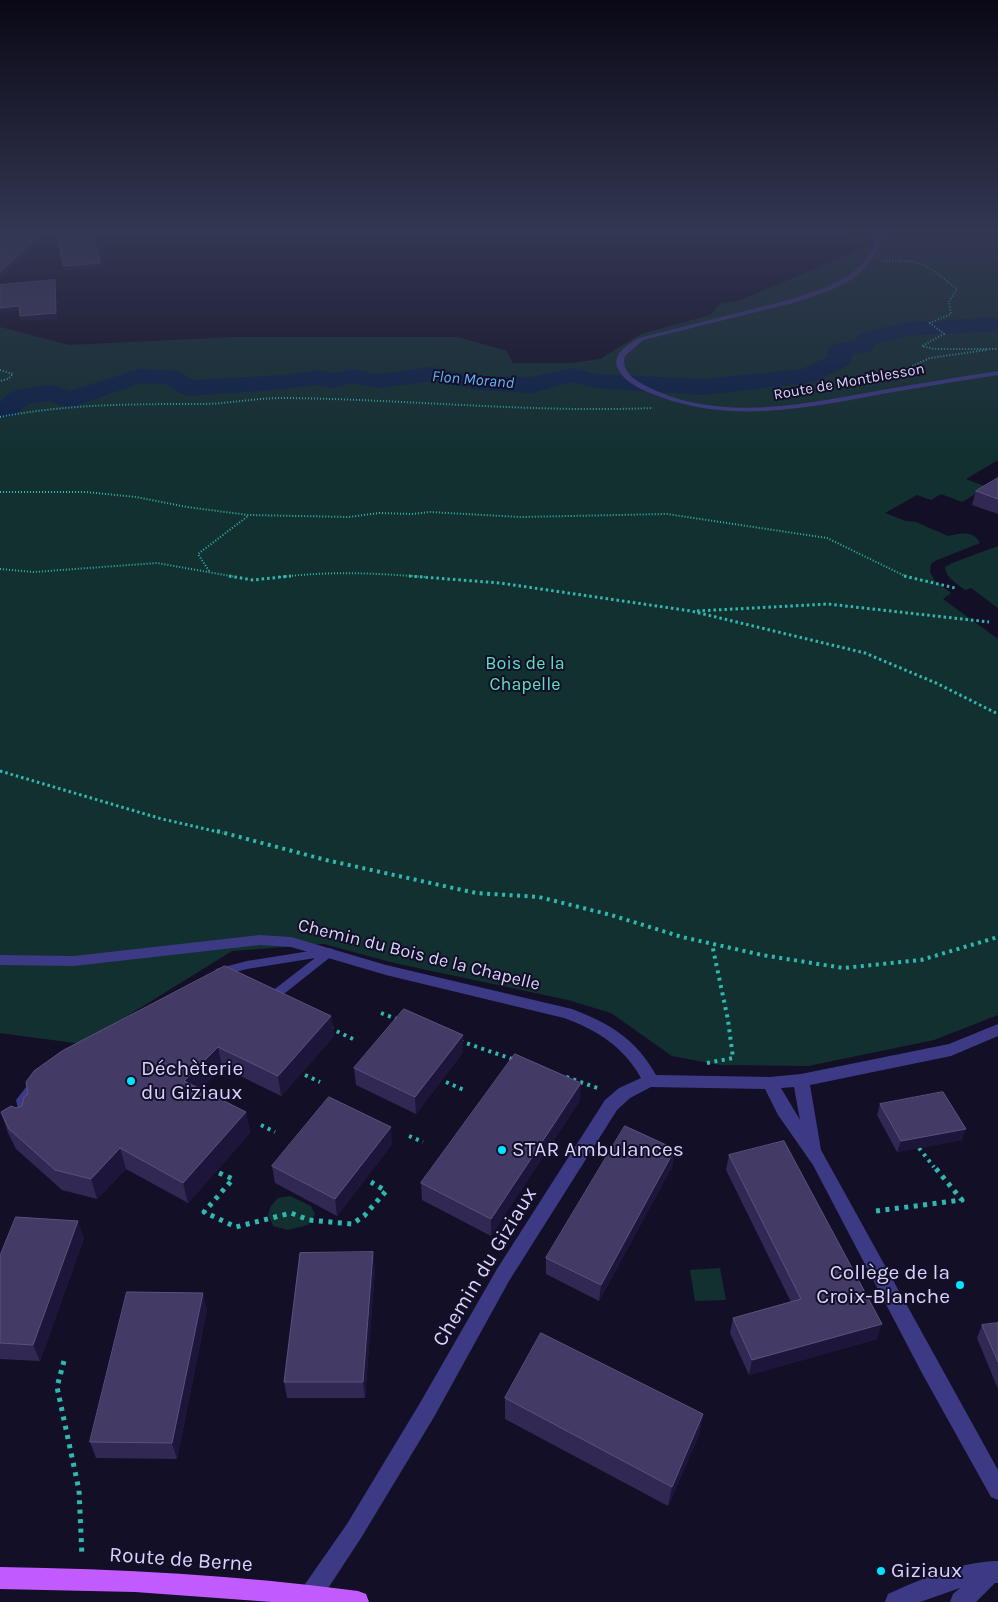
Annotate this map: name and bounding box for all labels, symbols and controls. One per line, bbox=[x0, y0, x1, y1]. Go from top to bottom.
street label: Route de Montblesson bbox=[772, 360, 926, 404]
water label: Flon Morand bbox=[431, 367, 515, 393]
park label: Bois de la Chapelle bbox=[485, 653, 565, 696]
street label: Chemin du Bois de la Chapelle bbox=[296, 914, 542, 996]
place label: Déchèterie du Giziaux bbox=[141, 1056, 243, 1106]
marker: Déchèterie du Giziaux bbox=[125, 1075, 137, 1087]
place label: STAR Ambulances bbox=[512, 1137, 684, 1163]
marker: STAR Ambulances bbox=[496, 1144, 508, 1156]
street label: Chemin du Giziaux bbox=[428, 1183, 542, 1351]
place label: Collège de la Croix-Blanche bbox=[816, 1260, 950, 1310]
marker: Collège de la Croix-Blanche bbox=[954, 1279, 966, 1291]
street label: Route de Berne bbox=[108, 1542, 254, 1578]
place label: Giziaux bbox=[891, 1558, 962, 1584]
marker: Giziaux bbox=[875, 1565, 887, 1577]

